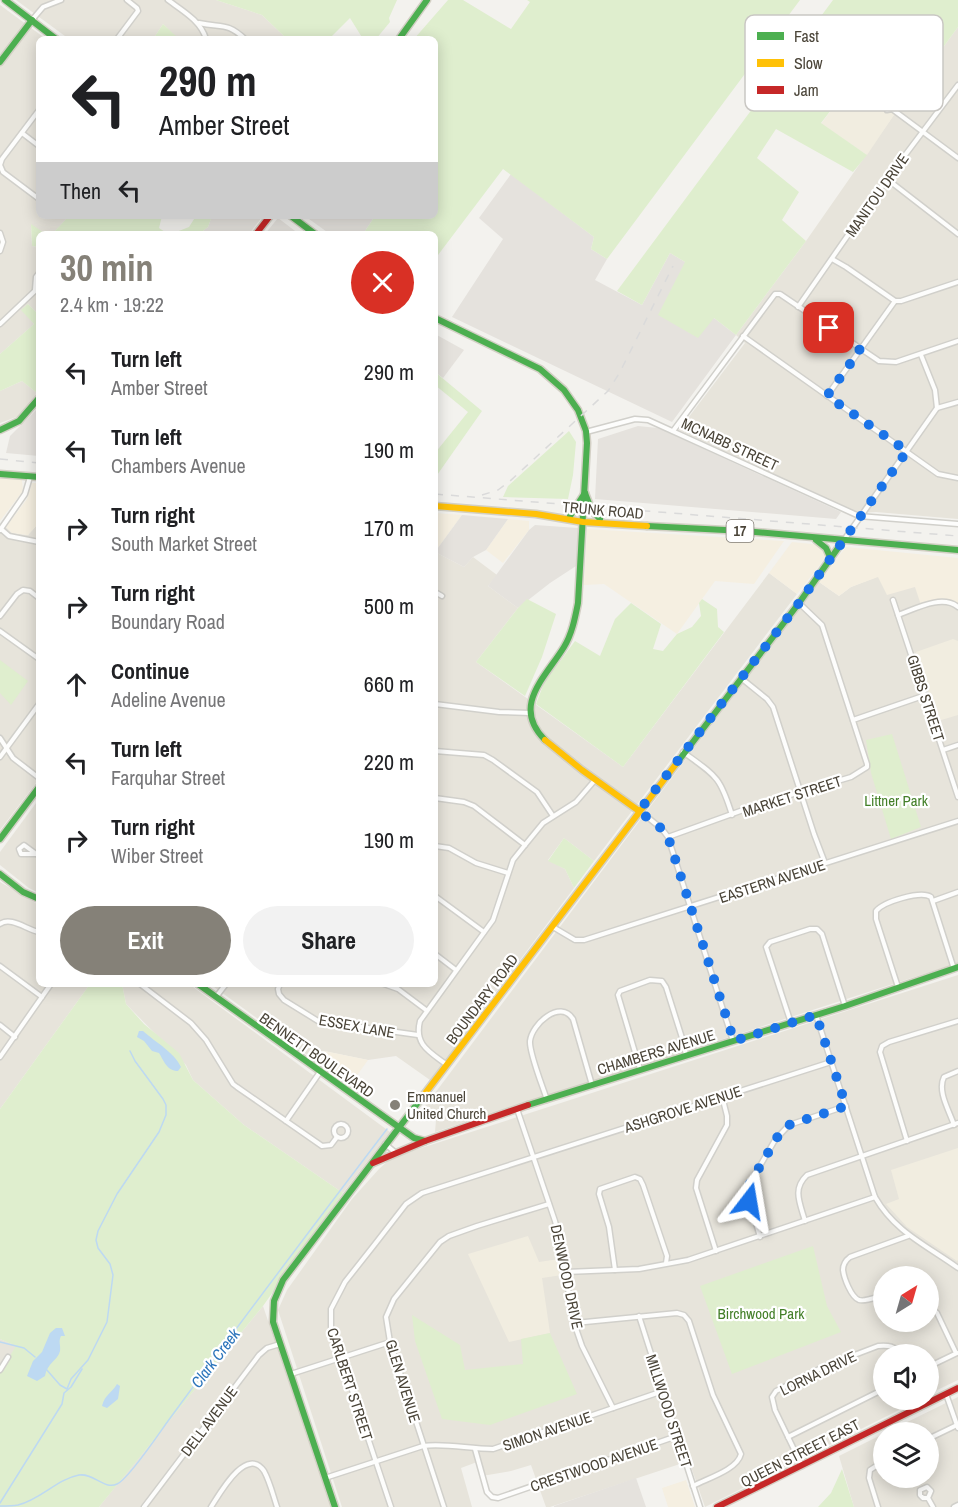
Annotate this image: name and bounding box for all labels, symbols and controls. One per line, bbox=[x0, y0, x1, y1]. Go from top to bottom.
legend bbox=[745, 15, 943, 111]
text: Fast bbox=[794, 25, 819, 47]
text: Slow bbox=[794, 52, 823, 74]
text: 290 m bbox=[159, 53, 257, 109]
icon: left bbox=[60, 60, 138, 138]
text: Jam bbox=[794, 79, 819, 101]
text: Amber Street bbox=[159, 107, 289, 143]
street label: MANITOU DRIVE bbox=[840, 149, 914, 241]
icon: left bbox=[113, 174, 146, 207]
text: Then bbox=[60, 176, 101, 206]
text: 30 min bbox=[60, 244, 154, 292]
button: close bbox=[351, 251, 414, 314]
text: 2.4 km · 19:22 bbox=[60, 291, 164, 318]
pin bbox=[803, 302, 854, 353]
icon: arrive bbox=[812, 311, 845, 344]
text: Turn left bbox=[111, 344, 182, 374]
icon: left bbox=[60, 356, 93, 389]
text: 290 m bbox=[364, 357, 414, 387]
text: Amber Street bbox=[111, 374, 208, 401]
street label: MCNABB STREET bbox=[678, 412, 782, 476]
text: Turn left bbox=[111, 422, 182, 452]
icon: left bbox=[60, 434, 93, 467]
text: 190 m bbox=[364, 435, 414, 465]
text: Chambers Avenue bbox=[111, 452, 246, 479]
street label: TRUNK ROAD bbox=[562, 496, 645, 524]
text: Turn right bbox=[111, 500, 195, 530]
icon: right bbox=[60, 512, 93, 545]
text: 170 m bbox=[364, 513, 414, 543]
road number: 17 bbox=[726, 520, 754, 542]
text: South Market Street bbox=[111, 530, 257, 557]
text: Turn right bbox=[111, 578, 195, 608]
icon: right bbox=[60, 590, 93, 623]
text: 500 m bbox=[364, 591, 414, 621]
text: Boundary Road bbox=[111, 608, 225, 635]
street label: GIBBS STREET bbox=[902, 652, 950, 744]
text: Continue bbox=[111, 656, 189, 686]
icon: ahead bbox=[60, 668, 93, 701]
text: 660 m bbox=[364, 669, 414, 699]
text: Adeline Avenue bbox=[111, 686, 226, 713]
text: Turn left bbox=[111, 734, 182, 764]
icon: left bbox=[60, 746, 93, 779]
text: 220 m bbox=[364, 747, 414, 777]
text: Farquhar Street bbox=[111, 764, 225, 791]
street label: MARKET STREET bbox=[740, 770, 845, 822]
park label: Littner Park bbox=[864, 790, 929, 811]
text: Turn right bbox=[111, 812, 195, 842]
icon: right bbox=[60, 824, 93, 857]
text: 190 m bbox=[364, 825, 414, 855]
text: Wiber Street bbox=[111, 842, 203, 869]
street label: EASTERN AVENUE bbox=[716, 854, 828, 908]
button: Exit bbox=[60, 906, 231, 975]
button: Share bbox=[243, 906, 414, 975]
street label: BOUNDARY ROAD bbox=[441, 949, 523, 1049]
street label: BENNETT BOULEVARD bbox=[255, 1008, 379, 1103]
street label: ESSEX LANE bbox=[317, 1009, 397, 1043]
street label: CHAMBERS AVENUE bbox=[595, 1024, 717, 1080]
street label: ASHGROVE AVENUE bbox=[621, 1080, 744, 1138]
place label: Emmanuel United Church bbox=[407, 1086, 486, 1124]
marker: Emmanuel United Church bbox=[388, 1098, 402, 1112]
position arrow bbox=[717, 1169, 781, 1233]
street label: DENWOOD DRIVE bbox=[546, 1223, 588, 1331]
north arrow bbox=[873, 1266, 939, 1332]
map controls bbox=[873, 1266, 939, 1488]
park label: Birchwood Park bbox=[718, 1303, 805, 1324]
water label: Clark Creek bbox=[185, 1323, 245, 1392]
street label: CARLBERT STREET bbox=[322, 1325, 378, 1443]
street label: GLEN AVENUE bbox=[380, 1337, 426, 1425]
button: sound bbox=[873, 1344, 939, 1410]
street label: LORNA DRIVE bbox=[776, 1345, 860, 1401]
street label: MILLWOOD STREET bbox=[641, 1352, 697, 1471]
street label: DELL AVENUE bbox=[176, 1382, 242, 1460]
street label: SIMON AVENUE bbox=[500, 1406, 594, 1456]
street label: QUEEN STREET EAST bbox=[737, 1414, 864, 1492]
button: layers bbox=[873, 1422, 939, 1488]
street label: CRESTWOOD AVENUE bbox=[527, 1433, 661, 1497]

